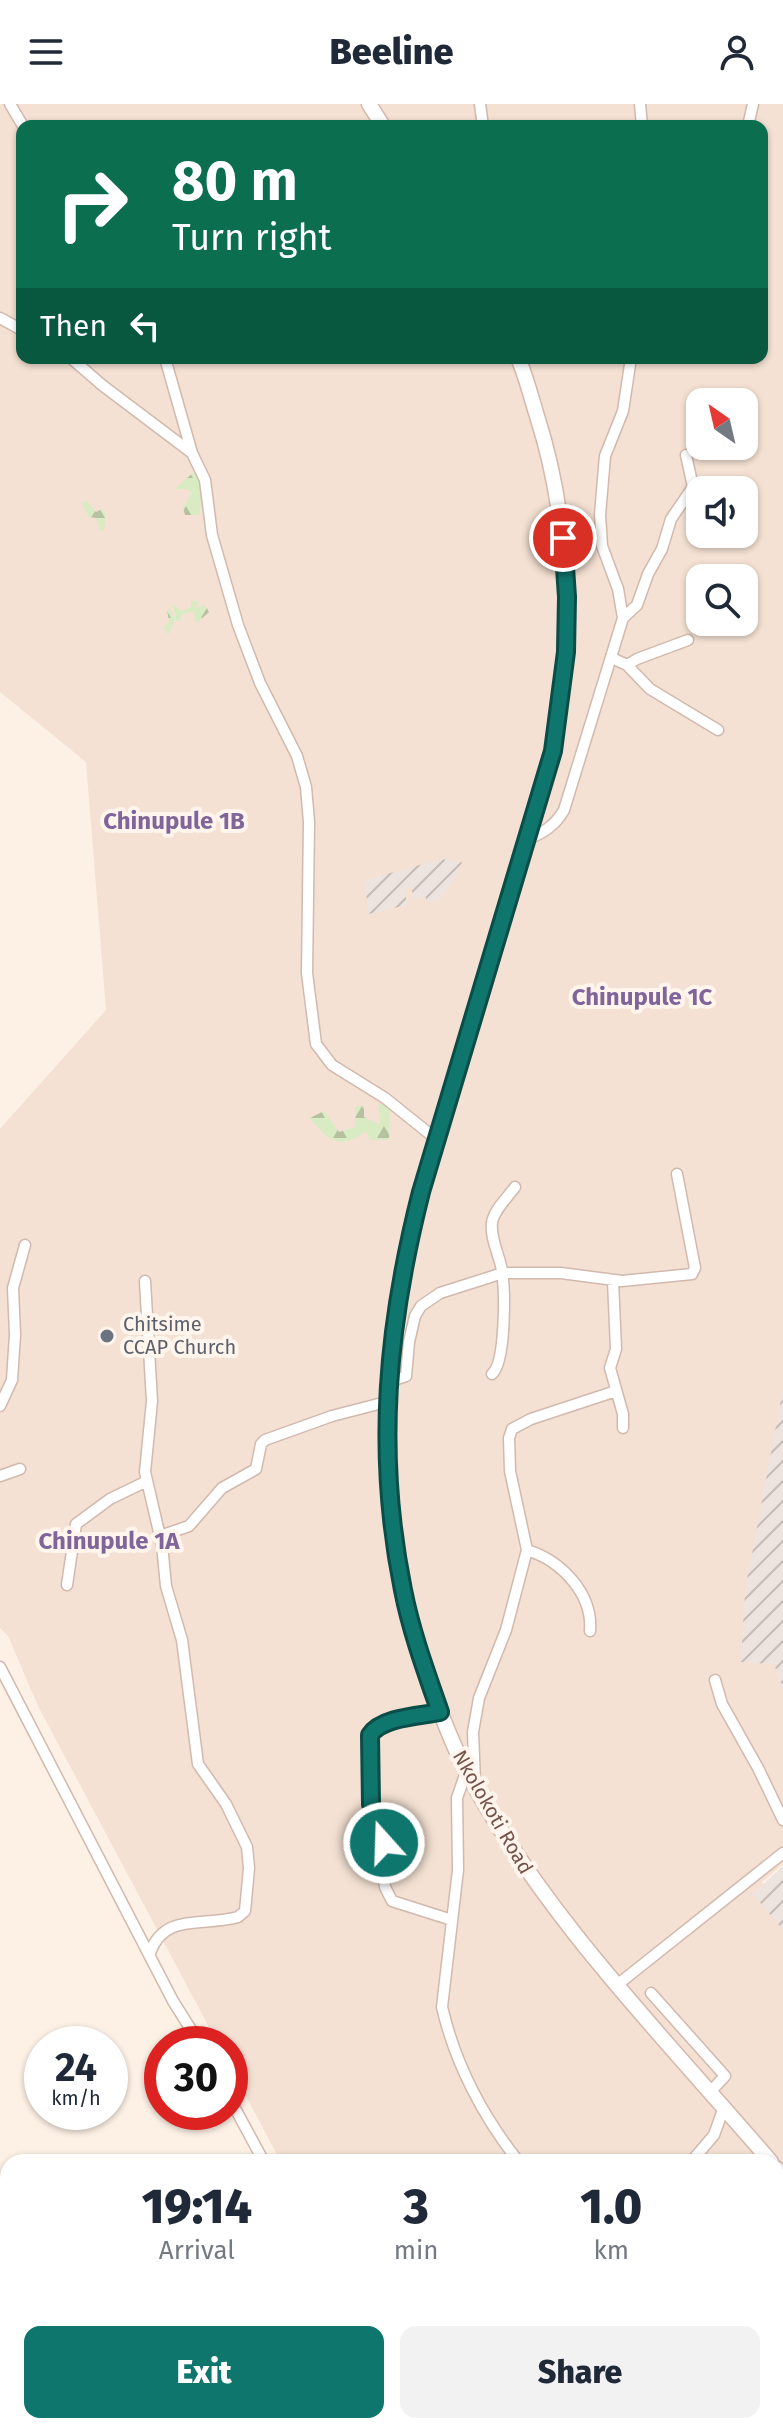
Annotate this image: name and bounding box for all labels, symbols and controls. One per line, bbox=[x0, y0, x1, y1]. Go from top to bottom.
icon: menu bbox=[24, 30, 68, 74]
text: Beeline bbox=[330, 30, 453, 74]
icon: person bbox=[715, 30, 759, 74]
text: 80 m bbox=[172, 148, 298, 215]
icon: right bbox=[40, 152, 144, 256]
text: Turn right bbox=[172, 216, 332, 260]
icon: left bbox=[123, 304, 167, 348]
text: Then bbox=[40, 308, 107, 344]
north arrow bbox=[686, 388, 758, 460]
map controls bbox=[686, 388, 758, 636]
button: sound bbox=[686, 476, 758, 548]
pin bbox=[529, 504, 597, 572]
icon: arrive bbox=[541, 516, 585, 560]
button: search bbox=[686, 564, 758, 636]
district label: Chinupule 1B bbox=[103, 807, 245, 835]
district label: Chinupule 1C bbox=[572, 983, 713, 1011]
place label: Chitsime CCAP Church bbox=[123, 1312, 236, 1359]
marker: Chitsime CCAP Church bbox=[98, 1327, 116, 1345]
district label: Chinupule 1A bbox=[38, 1527, 180, 1555]
street label: Nkolokoti Road bbox=[448, 1746, 538, 1878]
position arrow bbox=[342, 1801, 426, 1885]
speed limit sign: 30 bbox=[144, 2026, 248, 2130]
text: 24 bbox=[55, 2044, 97, 2092]
text: km/h bbox=[51, 2086, 101, 2110]
text: 19:14 bbox=[142, 2178, 252, 2236]
text: 3 bbox=[404, 2178, 429, 2236]
text: 1.0 bbox=[580, 2178, 642, 2236]
text: Arrival bbox=[159, 2235, 235, 2266]
text: min bbox=[394, 2235, 439, 2266]
text: km bbox=[593, 2235, 629, 2266]
button: Exit bbox=[24, 2326, 384, 2418]
button: Share bbox=[400, 2326, 760, 2418]

